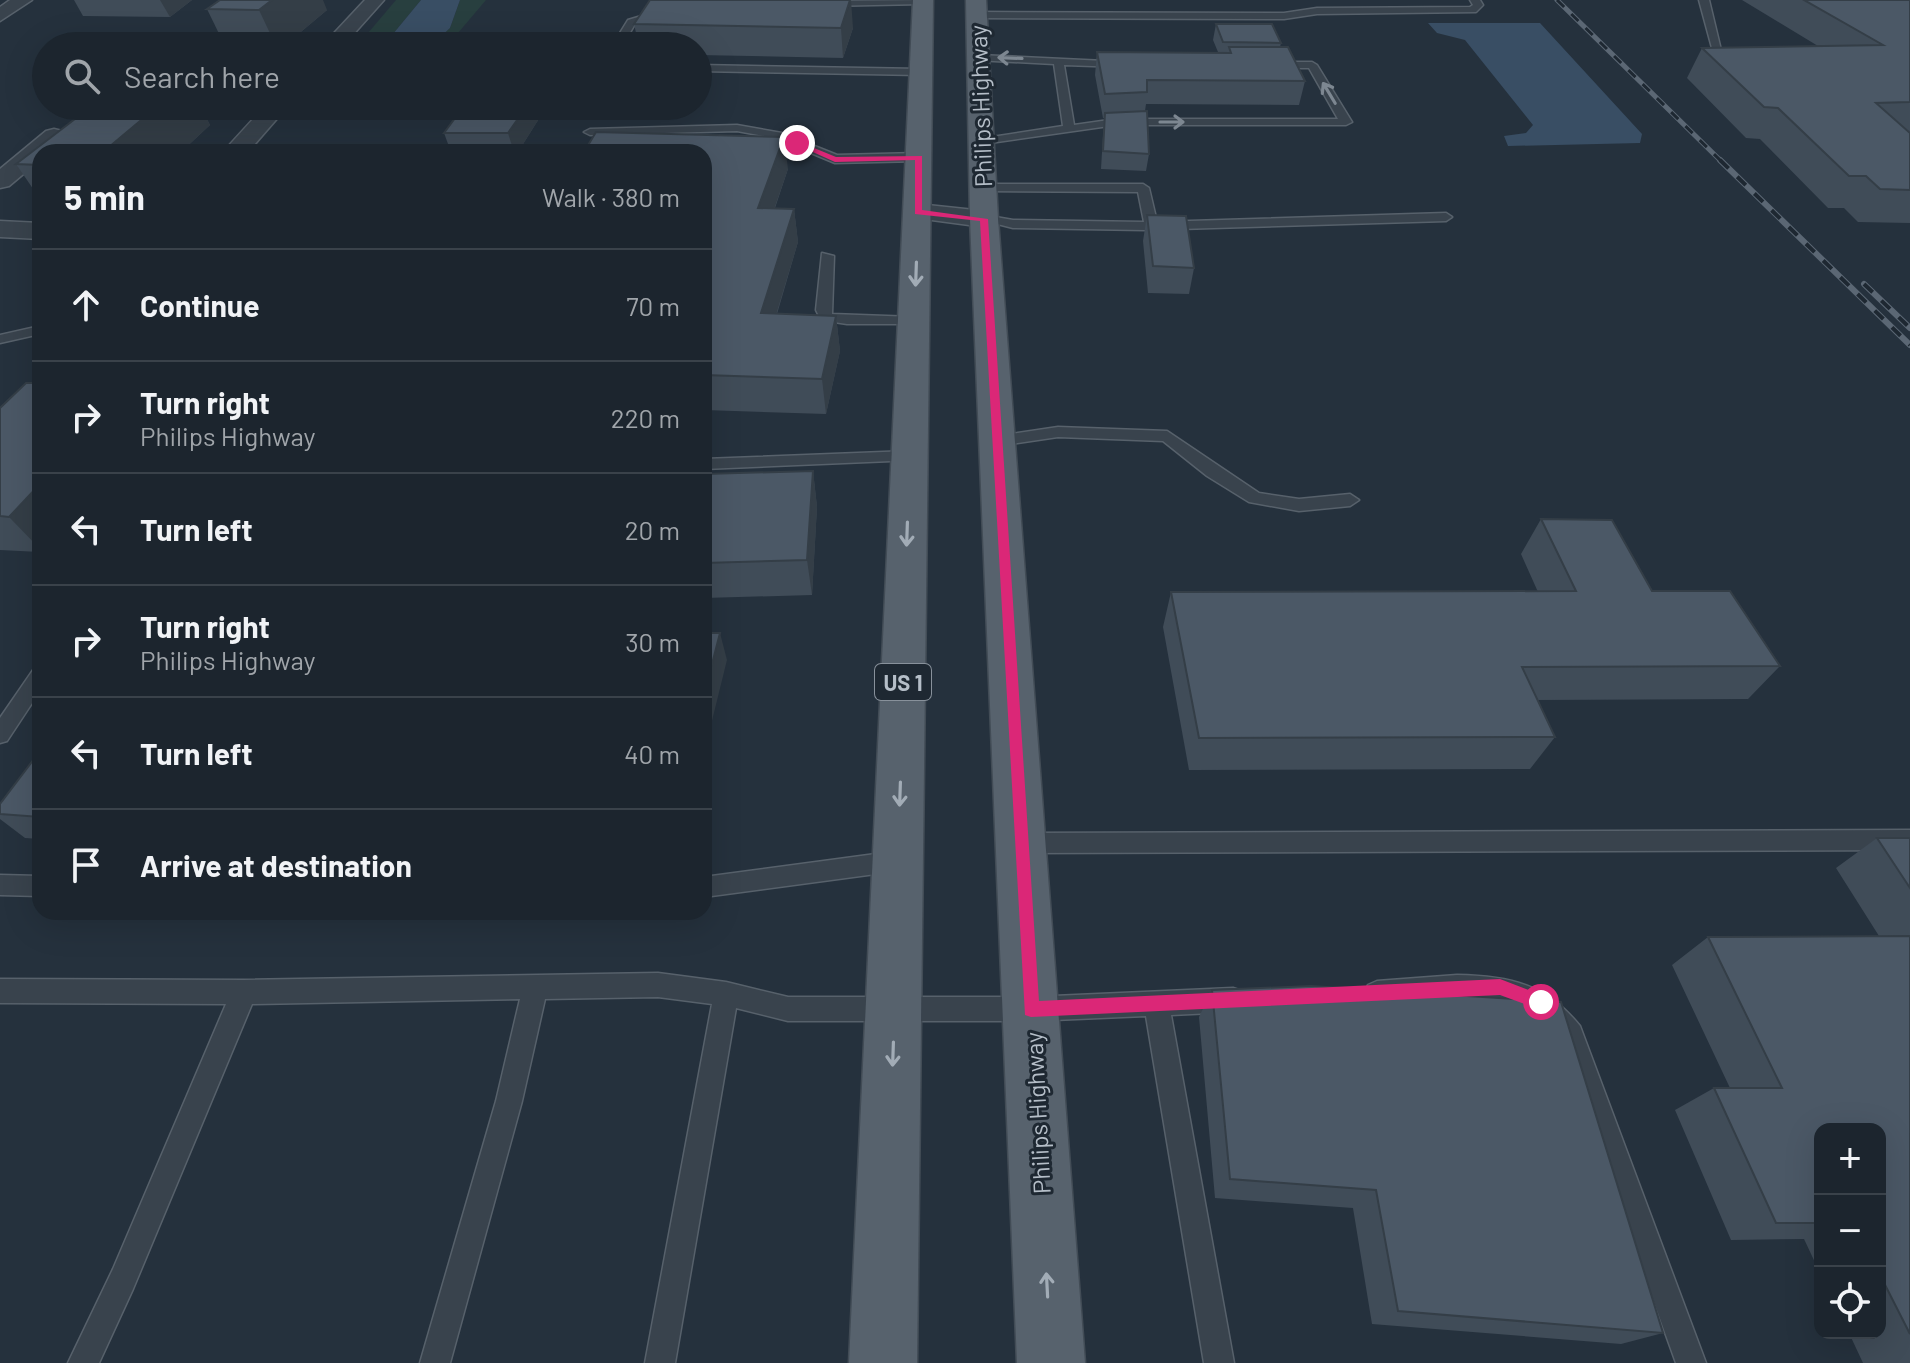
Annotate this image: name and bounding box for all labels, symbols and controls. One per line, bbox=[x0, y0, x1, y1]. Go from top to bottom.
street label: Philips Highway bbox=[963, 24, 997, 188]
search box bbox=[32, 32, 712, 120]
one-way arrow bbox=[997, 51, 1024, 66]
icon: search bbox=[60, 54, 104, 98]
text: Search here bbox=[124, 58, 280, 94]
one-way arrow bbox=[1321, 82, 1337, 105]
one-way arrow bbox=[1158, 114, 1185, 130]
route end bbox=[779, 125, 815, 161]
text: 5 min bbox=[64, 176, 145, 217]
text: Walk · 380 m bbox=[542, 181, 680, 212]
one-way arrow bbox=[908, 260, 923, 287]
icon: ahead bbox=[64, 283, 108, 327]
text: Continue bbox=[140, 287, 260, 323]
text: 70 m bbox=[626, 290, 680, 321]
text: Turn right bbox=[140, 384, 270, 420]
icon: right bbox=[64, 395, 108, 439]
text: 220 m bbox=[611, 402, 680, 433]
text: Philips Highway bbox=[140, 420, 316, 451]
icon: left bbox=[64, 507, 108, 551]
text: Turn left bbox=[140, 511, 253, 547]
text: 20 m bbox=[625, 514, 680, 545]
one-way arrow bbox=[899, 520, 915, 547]
text: Turn right bbox=[140, 608, 270, 644]
icon: right bbox=[64, 619, 108, 663]
text: 30 m bbox=[625, 626, 680, 657]
text: Philips Highway bbox=[140, 644, 316, 675]
road number: US 1 bbox=[875, 664, 931, 700]
icon: left bbox=[64, 731, 108, 775]
text: Turn left bbox=[140, 735, 253, 771]
text: 40 m bbox=[624, 738, 680, 769]
one-way arrow bbox=[892, 780, 908, 807]
icon: arrive bbox=[64, 843, 108, 887]
text: Arrive at destination bbox=[140, 847, 412, 883]
route start bbox=[1523, 984, 1559, 1020]
street label: Philips Highway bbox=[1018, 1031, 1056, 1195]
one-way arrow bbox=[885, 1040, 900, 1067]
map controls bbox=[1814, 1123, 1886, 1339]
button: + bbox=[1814, 1123, 1886, 1195]
button: − bbox=[1814, 1195, 1886, 1267]
button: locate bbox=[1814, 1267, 1886, 1339]
one-way arrow bbox=[1039, 1272, 1054, 1299]

